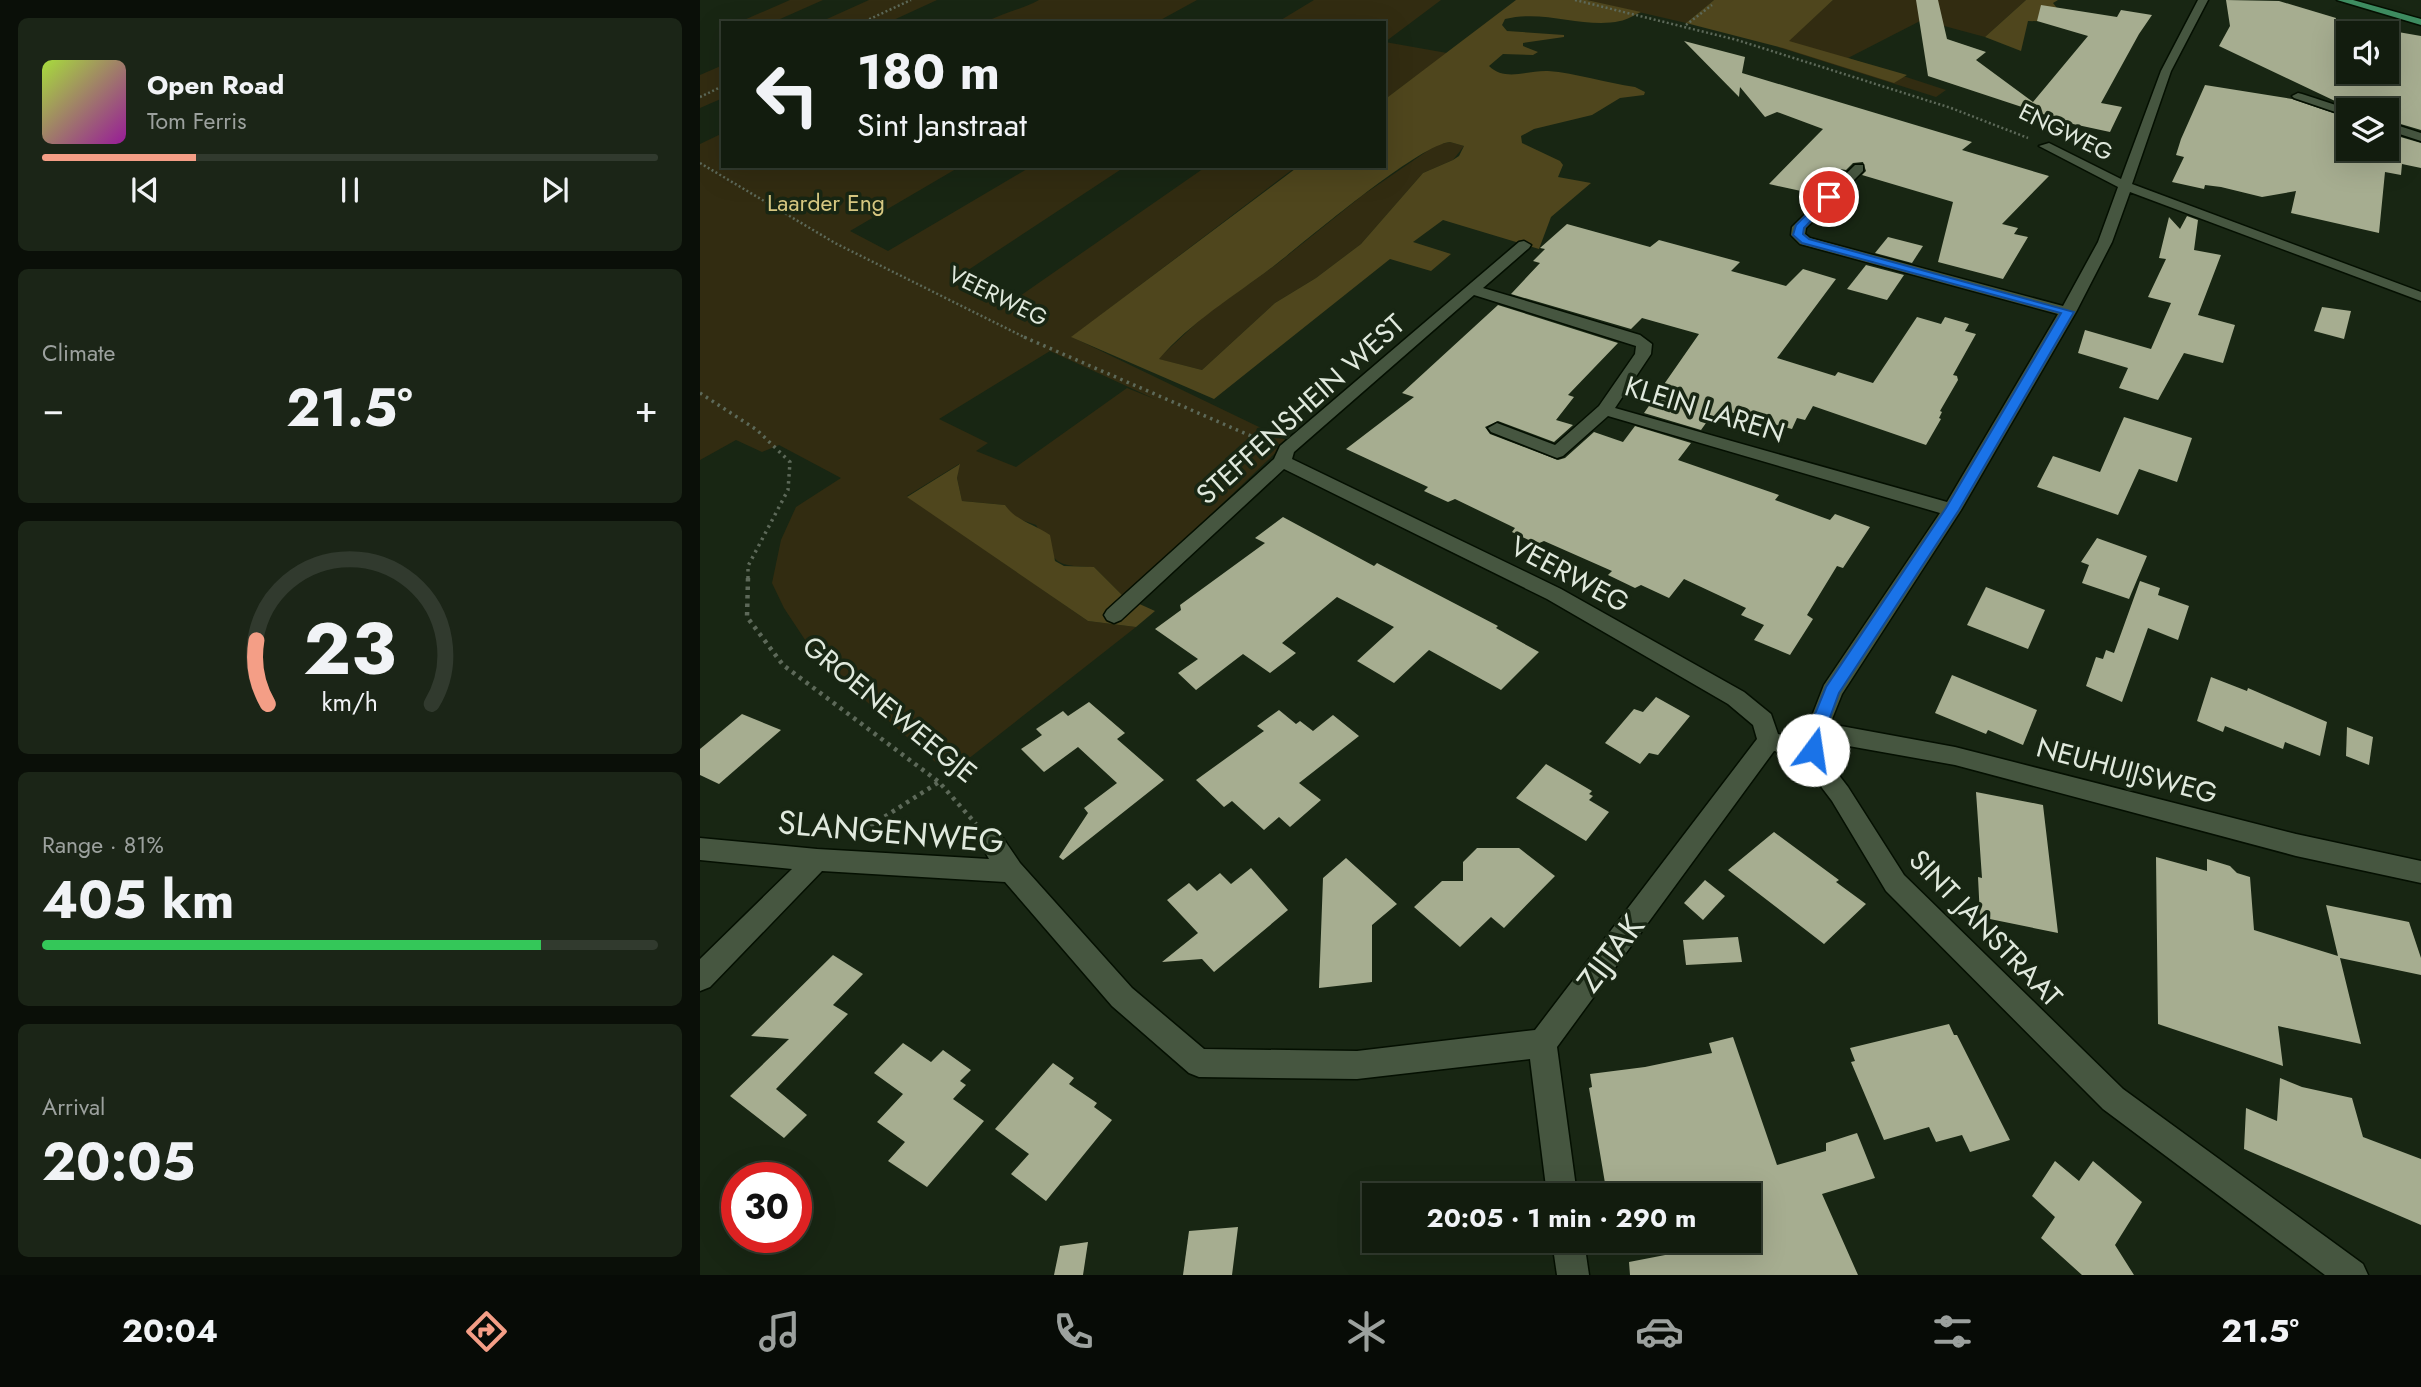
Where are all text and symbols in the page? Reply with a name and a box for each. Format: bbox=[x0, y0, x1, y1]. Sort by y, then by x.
map controls bbox=[2336, 21, 2399, 161]
button: sound bbox=[2336, 21, 2399, 84]
text: 180 m bbox=[857, 37, 1000, 107]
icon: left bbox=[742, 49, 833, 140]
text: Open Road bbox=[147, 66, 284, 104]
street label: ENGWEG bbox=[2013, 95, 2119, 169]
button: layers bbox=[2336, 98, 2399, 161]
text: Sint Janstraat bbox=[857, 102, 1027, 148]
text: Tom Ferris bbox=[147, 104, 246, 138]
pin bbox=[1799, 167, 1859, 227]
icon: previous bbox=[126, 171, 164, 209]
icon: pause bbox=[331, 171, 369, 209]
icon: next bbox=[536, 171, 574, 209]
icon: arrive bbox=[1810, 178, 1848, 216]
park label: Laarder Eng bbox=[767, 186, 885, 220]
street label: VEERWEG bbox=[943, 257, 1053, 335]
street label: STEFFENSHEIN WEST bbox=[1187, 304, 1414, 514]
text: Climate bbox=[42, 336, 115, 370]
street label: KLEIN LAREN bbox=[1620, 366, 1790, 453]
text: 21.5° bbox=[286, 370, 413, 446]
text: − bbox=[42, 381, 64, 436]
text: + bbox=[635, 381, 658, 436]
street label: VEERWEG bbox=[1503, 526, 1637, 623]
text: 23 bbox=[304, 596, 396, 701]
street label: GROENEWEEGJE bbox=[793, 626, 986, 793]
text: km/h bbox=[322, 683, 378, 719]
position arrow bbox=[1776, 713, 1850, 787]
street label: NEUHUIJSWEG bbox=[2032, 727, 2222, 814]
street label: SLANGENWEG bbox=[776, 798, 1006, 865]
text: Range · 81% bbox=[42, 828, 164, 862]
street label: SINT JANSTRAAT bbox=[1900, 840, 2072, 1016]
text: 405 km bbox=[42, 862, 235, 938]
street label: ZIJTAK bbox=[1566, 904, 1655, 1002]
text: Arrival bbox=[42, 1090, 105, 1124]
text: 20:05 bbox=[42, 1124, 195, 1200]
speed limit sign: 30 bbox=[721, 1162, 812, 1253]
text: 20:05 · 1 min · 290 m bbox=[1427, 1199, 1696, 1237]
icon: directions bbox=[462, 1307, 511, 1356]
icon: music bbox=[755, 1307, 804, 1356]
icon: phone bbox=[1049, 1307, 1098, 1356]
icon: climate bbox=[1342, 1307, 1391, 1356]
icon: car bbox=[1635, 1307, 1684, 1356]
icon: filters bbox=[1928, 1307, 1977, 1356]
text: 20:04 bbox=[122, 1308, 218, 1354]
text: 21.5° bbox=[2221, 1308, 2299, 1354]

